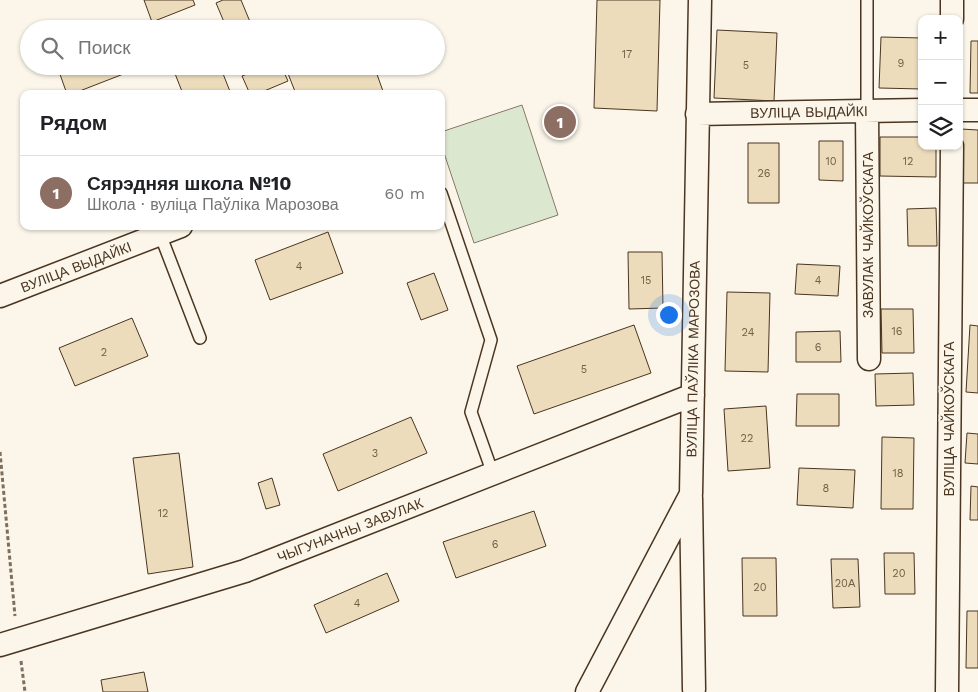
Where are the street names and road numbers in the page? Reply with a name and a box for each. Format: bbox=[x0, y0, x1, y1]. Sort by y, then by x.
street label: ВУЛІЦА ВЫДАЙКІ bbox=[750, 102, 868, 121]
street label: ЗАВУЛАК ЧАЙКОЎСКАГА bbox=[859, 151, 876, 318]
street label: ВУЛІЦА ВЫДАЙКІ bbox=[18, 238, 134, 296]
street label: ВУЛІЦА ПАЎЛІКА МАРОЗОВА bbox=[682, 260, 703, 458]
street label: ВУЛІЦА ЧАЙКОЎСКАГА bbox=[940, 341, 957, 496]
street label: ЧЫГУНАЧНЫ ЗАВУЛАК bbox=[275, 494, 426, 565]

